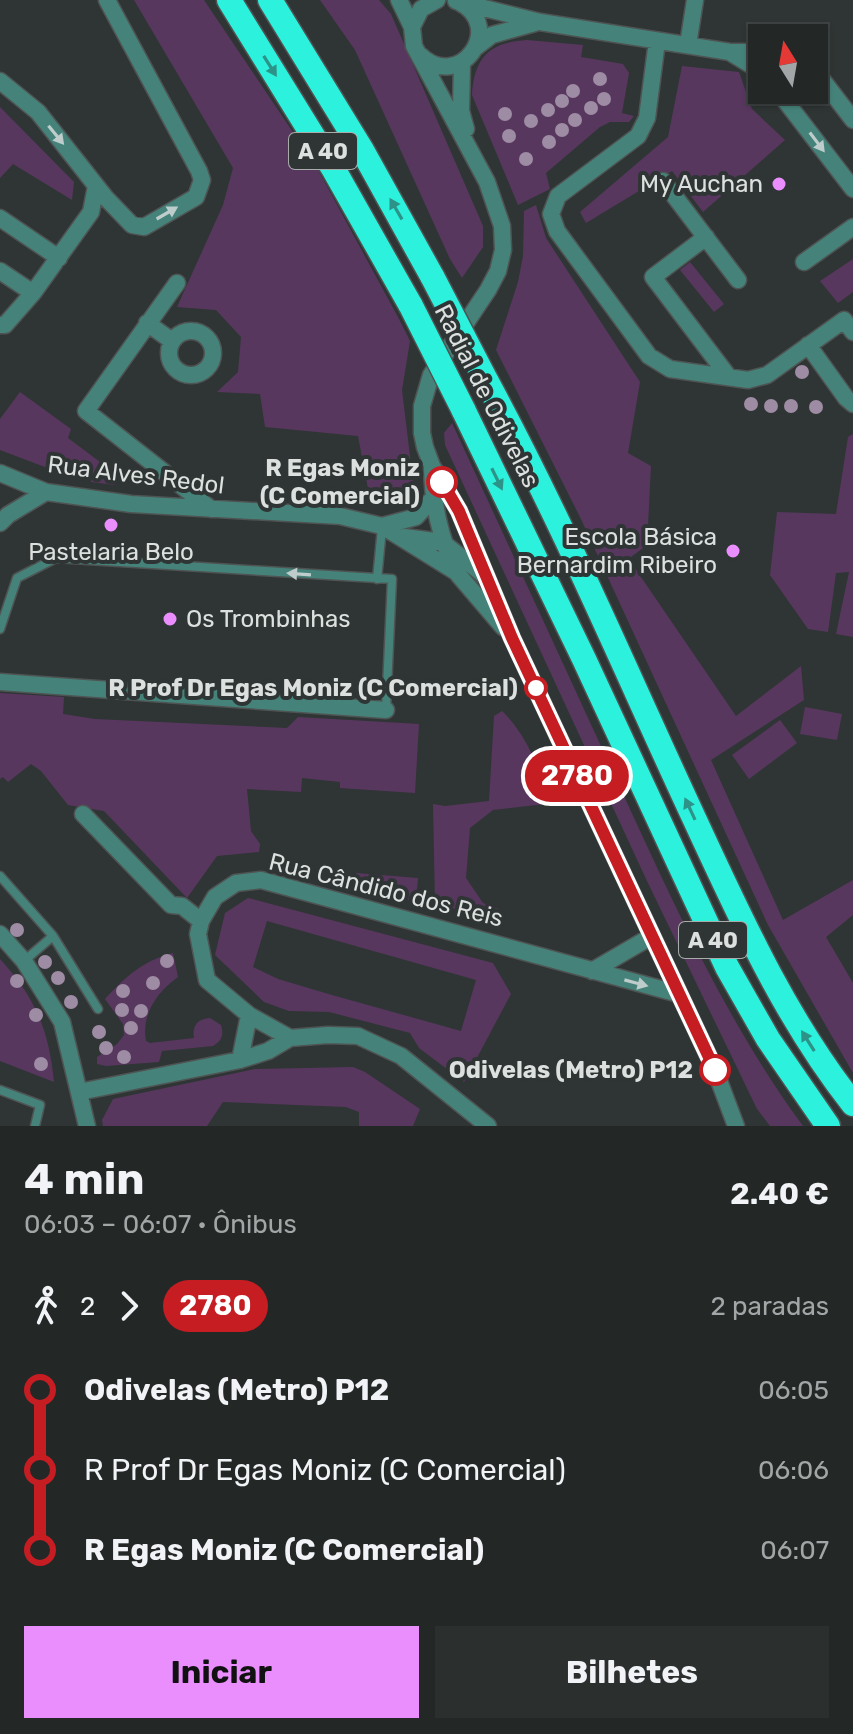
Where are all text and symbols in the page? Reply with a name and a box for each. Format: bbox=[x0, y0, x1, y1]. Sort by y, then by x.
north arrow bbox=[748, 24, 828, 104]
map controls bbox=[748, 24, 828, 104]
one-way arrow bbox=[263, 55, 277, 77]
one-way arrow bbox=[47, 125, 63, 145]
one-way arrow bbox=[808, 132, 824, 153]
road number: A 40 bbox=[289, 133, 357, 169]
place label: My Auchan bbox=[640, 170, 763, 198]
marker: My Auchan bbox=[770, 175, 788, 193]
one-way arrow bbox=[389, 198, 403, 221]
one-way arrow bbox=[156, 206, 179, 220]
street label: Radial de Odivelas bbox=[429, 300, 545, 492]
street label: Rua Alves Redol bbox=[46, 450, 226, 500]
place label: R Egas Moniz (C Comercial) bbox=[260, 454, 420, 510]
marker: R Egas Moniz (C Comercial) bbox=[427, 467, 457, 497]
one-way arrow bbox=[491, 467, 504, 490]
marker: Pastelaria Belo bbox=[102, 516, 120, 534]
place label: Escola Básica Bernardim Ribeiro bbox=[517, 523, 717, 579]
place label: Pastelaria Belo bbox=[28, 538, 194, 566]
marker: Escola Básica Bernardim Ribeiro bbox=[724, 542, 742, 560]
one-way arrow bbox=[286, 567, 311, 580]
place label: Os Trombinhas bbox=[186, 605, 350, 633]
marker: Os Trombinhas bbox=[161, 610, 179, 628]
place label: R Prof Dr Egas Moniz (C Comercial) bbox=[108, 674, 518, 702]
marker: R Prof Dr Egas Moniz (C Comercial) bbox=[525, 677, 547, 699]
line badge: 2780 bbox=[521, 750, 633, 802]
text: 2780 bbox=[541, 759, 613, 792]
one-way arrow bbox=[683, 797, 697, 821]
street label: Rua Cândido dos Reis bbox=[266, 847, 506, 933]
road number: A 40 bbox=[679, 922, 747, 958]
one-way arrow bbox=[623, 977, 648, 989]
one-way arrow bbox=[800, 1030, 815, 1051]
marker: Odivelas (Metro) P12 bbox=[700, 1055, 730, 1085]
place label: Odivelas (Metro) P12 bbox=[449, 1056, 693, 1084]
text: 4 min bbox=[24, 1153, 145, 1205]
text: 2.40 € bbox=[730, 1176, 829, 1212]
text: 06:03 – 06:07 · Ônibus bbox=[24, 1209, 297, 1240]
icon: walk bbox=[24, 1284, 68, 1328]
icon: forward bbox=[107, 1284, 151, 1328]
text: 2780 bbox=[179, 1289, 252, 1322]
text: 2 bbox=[80, 1291, 95, 1322]
text: 2 paradas bbox=[710, 1291, 829, 1322]
text: Odivelas (Metro) P12 bbox=[84, 1372, 389, 1408]
text: 06:05 bbox=[758, 1375, 829, 1406]
text: R Prof Dr Egas Moniz (C Comercial) bbox=[84, 1452, 566, 1488]
text: 06:06 bbox=[758, 1455, 829, 1486]
text: R Egas Moniz (C Comercial) bbox=[84, 1532, 484, 1568]
text: 06:07 bbox=[760, 1535, 829, 1566]
button: Iniciar bbox=[24, 1626, 419, 1718]
button: Bilhetes bbox=[435, 1626, 829, 1718]

